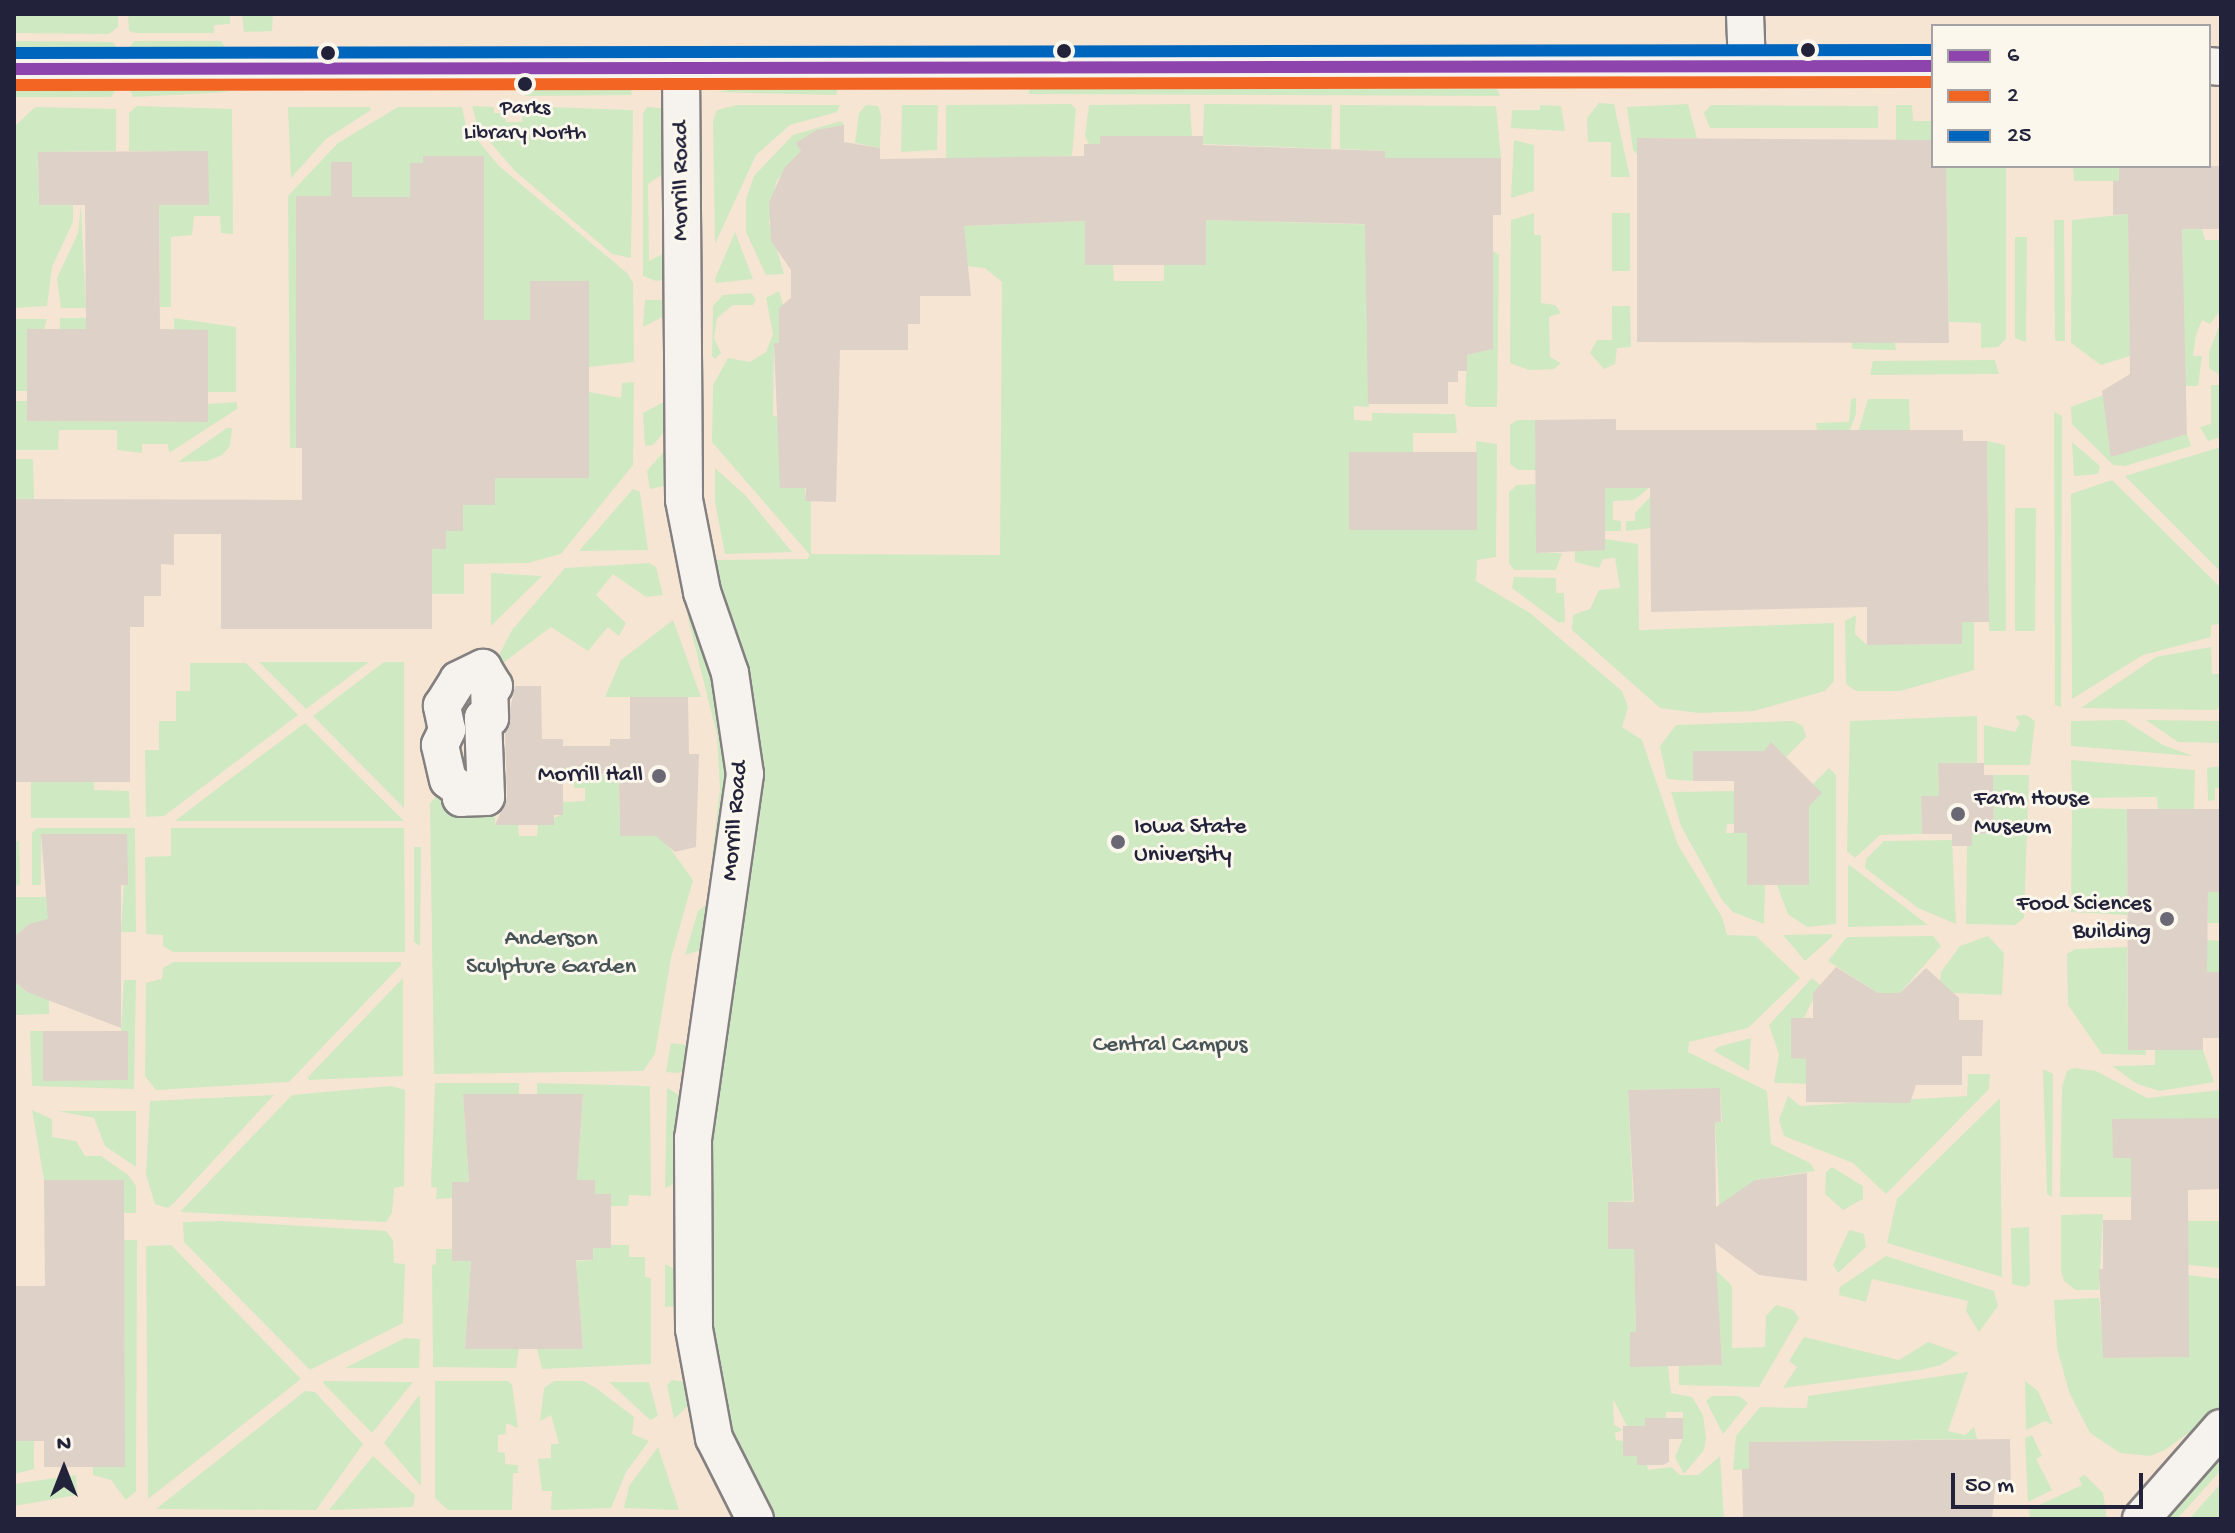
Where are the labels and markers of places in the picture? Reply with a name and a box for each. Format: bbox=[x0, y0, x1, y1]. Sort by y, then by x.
unlabelled marker bbox=[1800, 42, 1816, 58]
unlabelled marker bbox=[1056, 43, 1072, 59]
unlabelled marker bbox=[320, 45, 336, 61]
marker: Parks Library North bbox=[517, 76, 533, 92]
place label: Parks Library North bbox=[464, 96, 586, 148]
place label: Morrill Hall bbox=[538, 762, 643, 790]
marker: Morrill Hall bbox=[650, 767, 668, 785]
place label: Farm House Museum bbox=[1974, 786, 2089, 842]
marker: Farm House Museum bbox=[1949, 805, 1967, 823]
place label: Iowa State University bbox=[1134, 814, 1246, 870]
marker: Iowa State University bbox=[1109, 833, 1127, 851]
place label: Food Sciences Building bbox=[2016, 891, 2151, 947]
marker: Food Sciences Building bbox=[2158, 910, 2176, 928]

